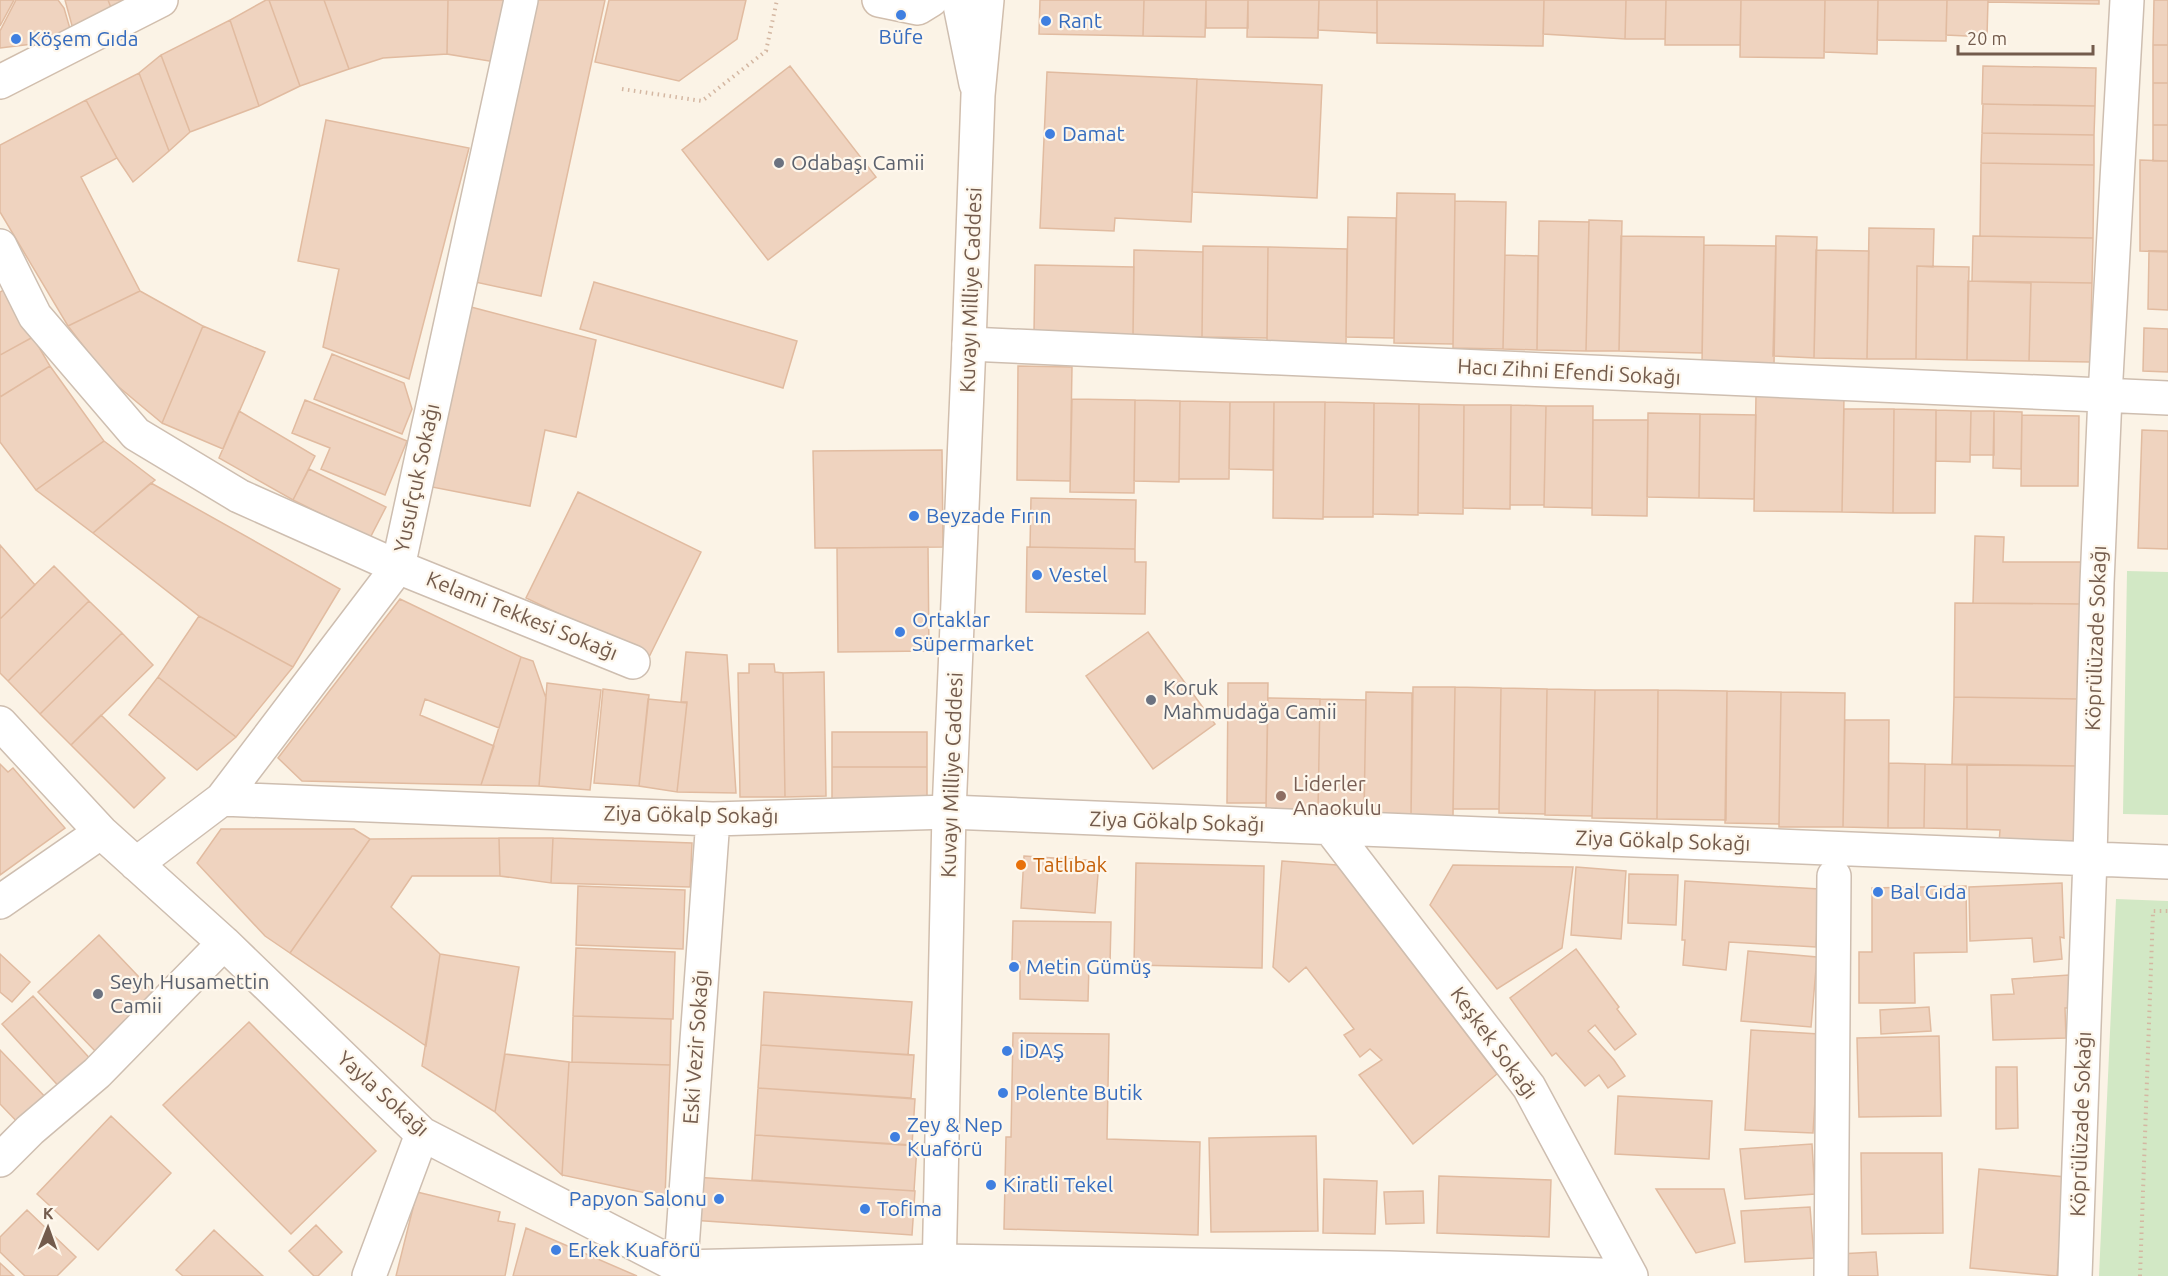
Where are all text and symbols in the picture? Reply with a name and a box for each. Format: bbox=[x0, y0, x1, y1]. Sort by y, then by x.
marker: Büfe bbox=[894, 8, 908, 22]
place label: Rant bbox=[1058, 8, 1102, 32]
marker: Rant bbox=[1039, 14, 1053, 28]
scale bar bbox=[1958, 18, 2093, 56]
place label: Büfe bbox=[879, 24, 923, 48]
place label: Köşem Gıda bbox=[28, 26, 139, 50]
text: 20 m bbox=[1967, 28, 2007, 48]
marker: Köşem Gıda bbox=[9, 32, 23, 46]
place label: Damat bbox=[1062, 121, 1125, 145]
marker: Damat bbox=[1043, 127, 1057, 141]
place label: Odabaşı Camii bbox=[791, 150, 925, 174]
marker: Odabaşı Camii bbox=[772, 156, 786, 170]
street label: Kuvayı Milliye Caddesi bbox=[954, 187, 986, 393]
street label: Hacı Zihni Efendi Sokağı bbox=[1457, 353, 1681, 389]
street label: Yusufçuk Sokağı bbox=[389, 401, 444, 555]
place label: Beyzade Fırın bbox=[926, 503, 1051, 527]
marker: Beyzade Fırın bbox=[907, 509, 921, 523]
street label: Köprülüzade Sokağı bbox=[2080, 545, 2110, 731]
place label: Vestel bbox=[1049, 562, 1108, 586]
street label: Kelami Tekkesi Sokağı bbox=[423, 566, 621, 664]
marker: Vestel bbox=[1030, 568, 1044, 582]
place label: Ortaklar Süpermarket bbox=[912, 607, 1034, 655]
marker: Ortaklar Süpermarket bbox=[893, 625, 907, 639]
street label: Kuvayı Milliye Caddesi bbox=[935, 672, 967, 878]
place label: Koruk Mahmudağa Camii bbox=[1163, 675, 1337, 723]
marker: Koruk Mahmudağa Camii bbox=[1144, 693, 1158, 707]
place label: Liderler Anaokulu bbox=[1293, 771, 1382, 819]
marker: Liderler Anaokulu bbox=[1274, 789, 1288, 803]
street label: Ziya Gökalp Sokağı bbox=[603, 800, 779, 828]
street label: Ziya Gökalp Sokağı bbox=[1089, 806, 1265, 836]
street label: Ziya Gökalp Sokağı bbox=[1575, 825, 1751, 855]
place label: Tatlıbak bbox=[1033, 852, 1108, 876]
marker: Tatlıbak bbox=[1014, 858, 1028, 872]
place label: Bal Gıda bbox=[1890, 879, 1967, 903]
marker: Bal Gıda bbox=[1871, 885, 1885, 899]
place label: Metin Gümüş bbox=[1026, 954, 1151, 978]
marker: Metin Gümüş bbox=[1007, 960, 1021, 974]
place label: Seyh Husamettin Camii bbox=[110, 969, 269, 1017]
street label: Eski Vezir Sokağı bbox=[678, 969, 712, 1125]
street label: Keşkek Sokağı bbox=[1446, 982, 1543, 1103]
marker: Seyh Husamettin Camii bbox=[91, 987, 105, 1001]
street label: Köprülüzade Sokağı bbox=[2065, 1031, 2095, 1217]
place label: İDAŞ bbox=[1019, 1038, 1064, 1062]
marker: İDAŞ bbox=[1000, 1044, 1014, 1058]
street label: Yayla Sokağı bbox=[333, 1046, 435, 1141]
place label: Polente Butik bbox=[1015, 1080, 1143, 1104]
marker: Polente Butik bbox=[996, 1086, 1010, 1100]
place label: Zey & Nep Kuaförü bbox=[907, 1112, 1003, 1160]
marker: Zey & Nep Kuaförü bbox=[888, 1130, 902, 1144]
place label: Kiratli Tekel bbox=[1003, 1172, 1113, 1196]
marker: Kiratli Tekel bbox=[984, 1178, 998, 1192]
place label: Papyon Salonu bbox=[569, 1186, 707, 1210]
marker: Papyon Salonu bbox=[712, 1192, 726, 1206]
place label: Tofima bbox=[877, 1196, 942, 1220]
north arrow bbox=[18, 1198, 78, 1258]
marker: Tofima bbox=[858, 1202, 872, 1216]
text: K bbox=[43, 1204, 54, 1222]
place label: Erkek Kuaförü bbox=[568, 1237, 701, 1261]
marker: Erkek Kuaförü bbox=[549, 1243, 563, 1257]

